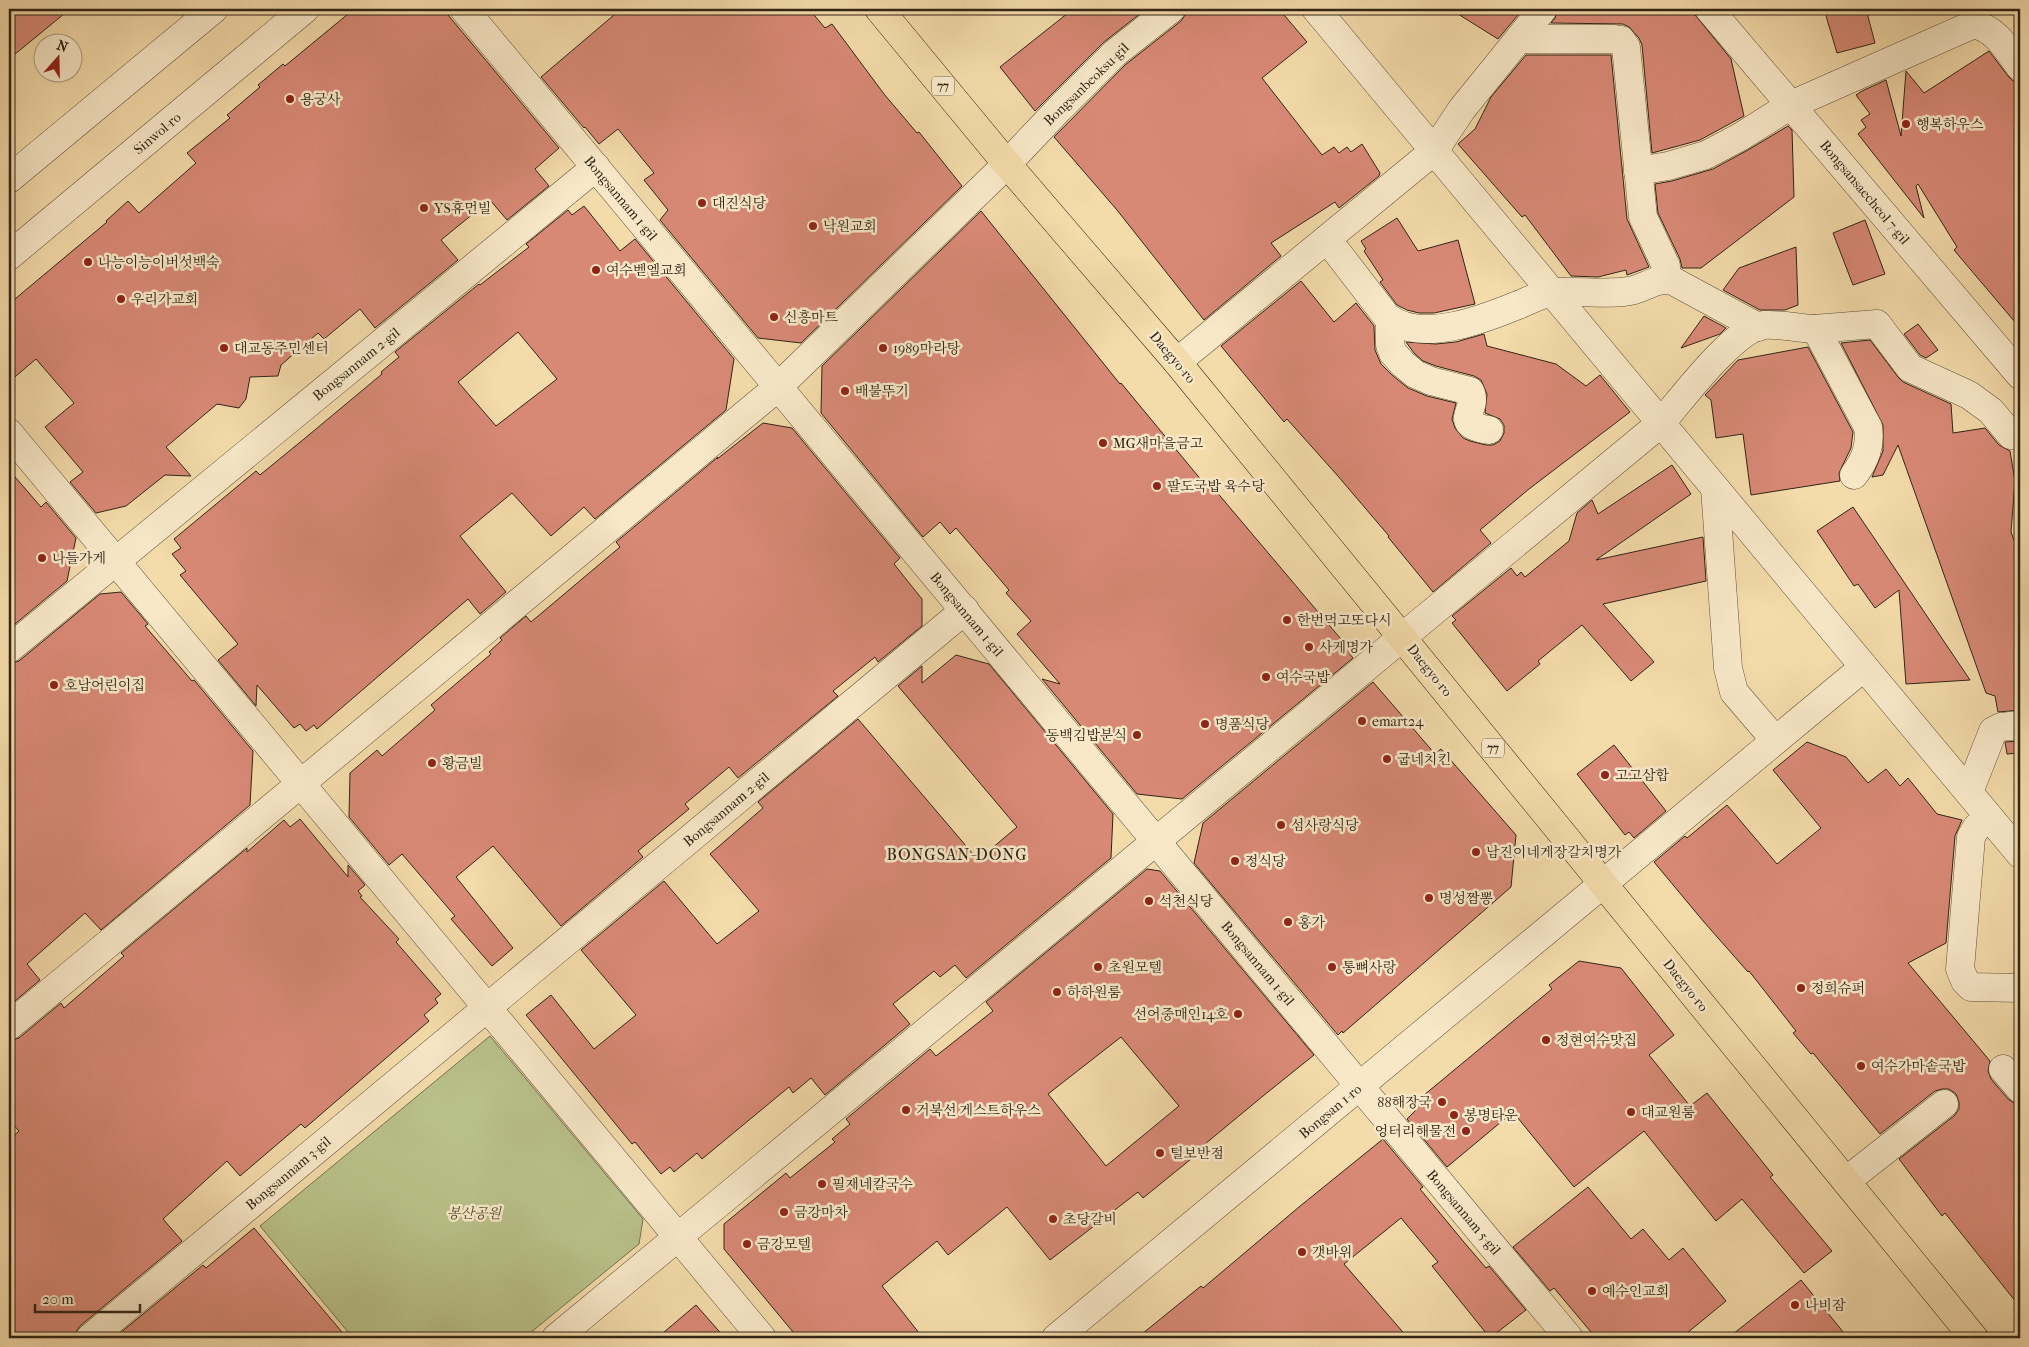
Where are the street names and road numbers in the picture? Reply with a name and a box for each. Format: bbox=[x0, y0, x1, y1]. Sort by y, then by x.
street label: Bongsanbeoksu-gil bbox=[1040, 39, 1133, 129]
road number: 77 bbox=[932, 76, 954, 95]
street label: Sinwol-ro bbox=[130, 109, 185, 158]
street label: Bongsansaecheol 7-gil bbox=[1816, 137, 1913, 248]
street label: Bongsannam 1-gil bbox=[580, 153, 661, 244]
street label: Bongsannam 2-gil bbox=[309, 324, 403, 405]
street label: Daegyo-ro bbox=[1146, 328, 1199, 387]
street label: Bongsannam 1-gil bbox=[926, 569, 1007, 660]
street label: Daegyo-ro bbox=[1403, 641, 1456, 700]
road number: 77 bbox=[1482, 738, 1504, 758]
street label: Bongsannam 2-gil bbox=[680, 768, 773, 850]
street label: Bongsannam 1-gil bbox=[1217, 918, 1298, 1009]
street label: Daegyo-ro bbox=[1659, 956, 1712, 1015]
street label: Bongsan 1-ro bbox=[1296, 1080, 1365, 1142]
street label: Bongsannam 3-gil bbox=[242, 1133, 334, 1214]
street label: Bongsannam 5-gil bbox=[1423, 1166, 1504, 1258]

